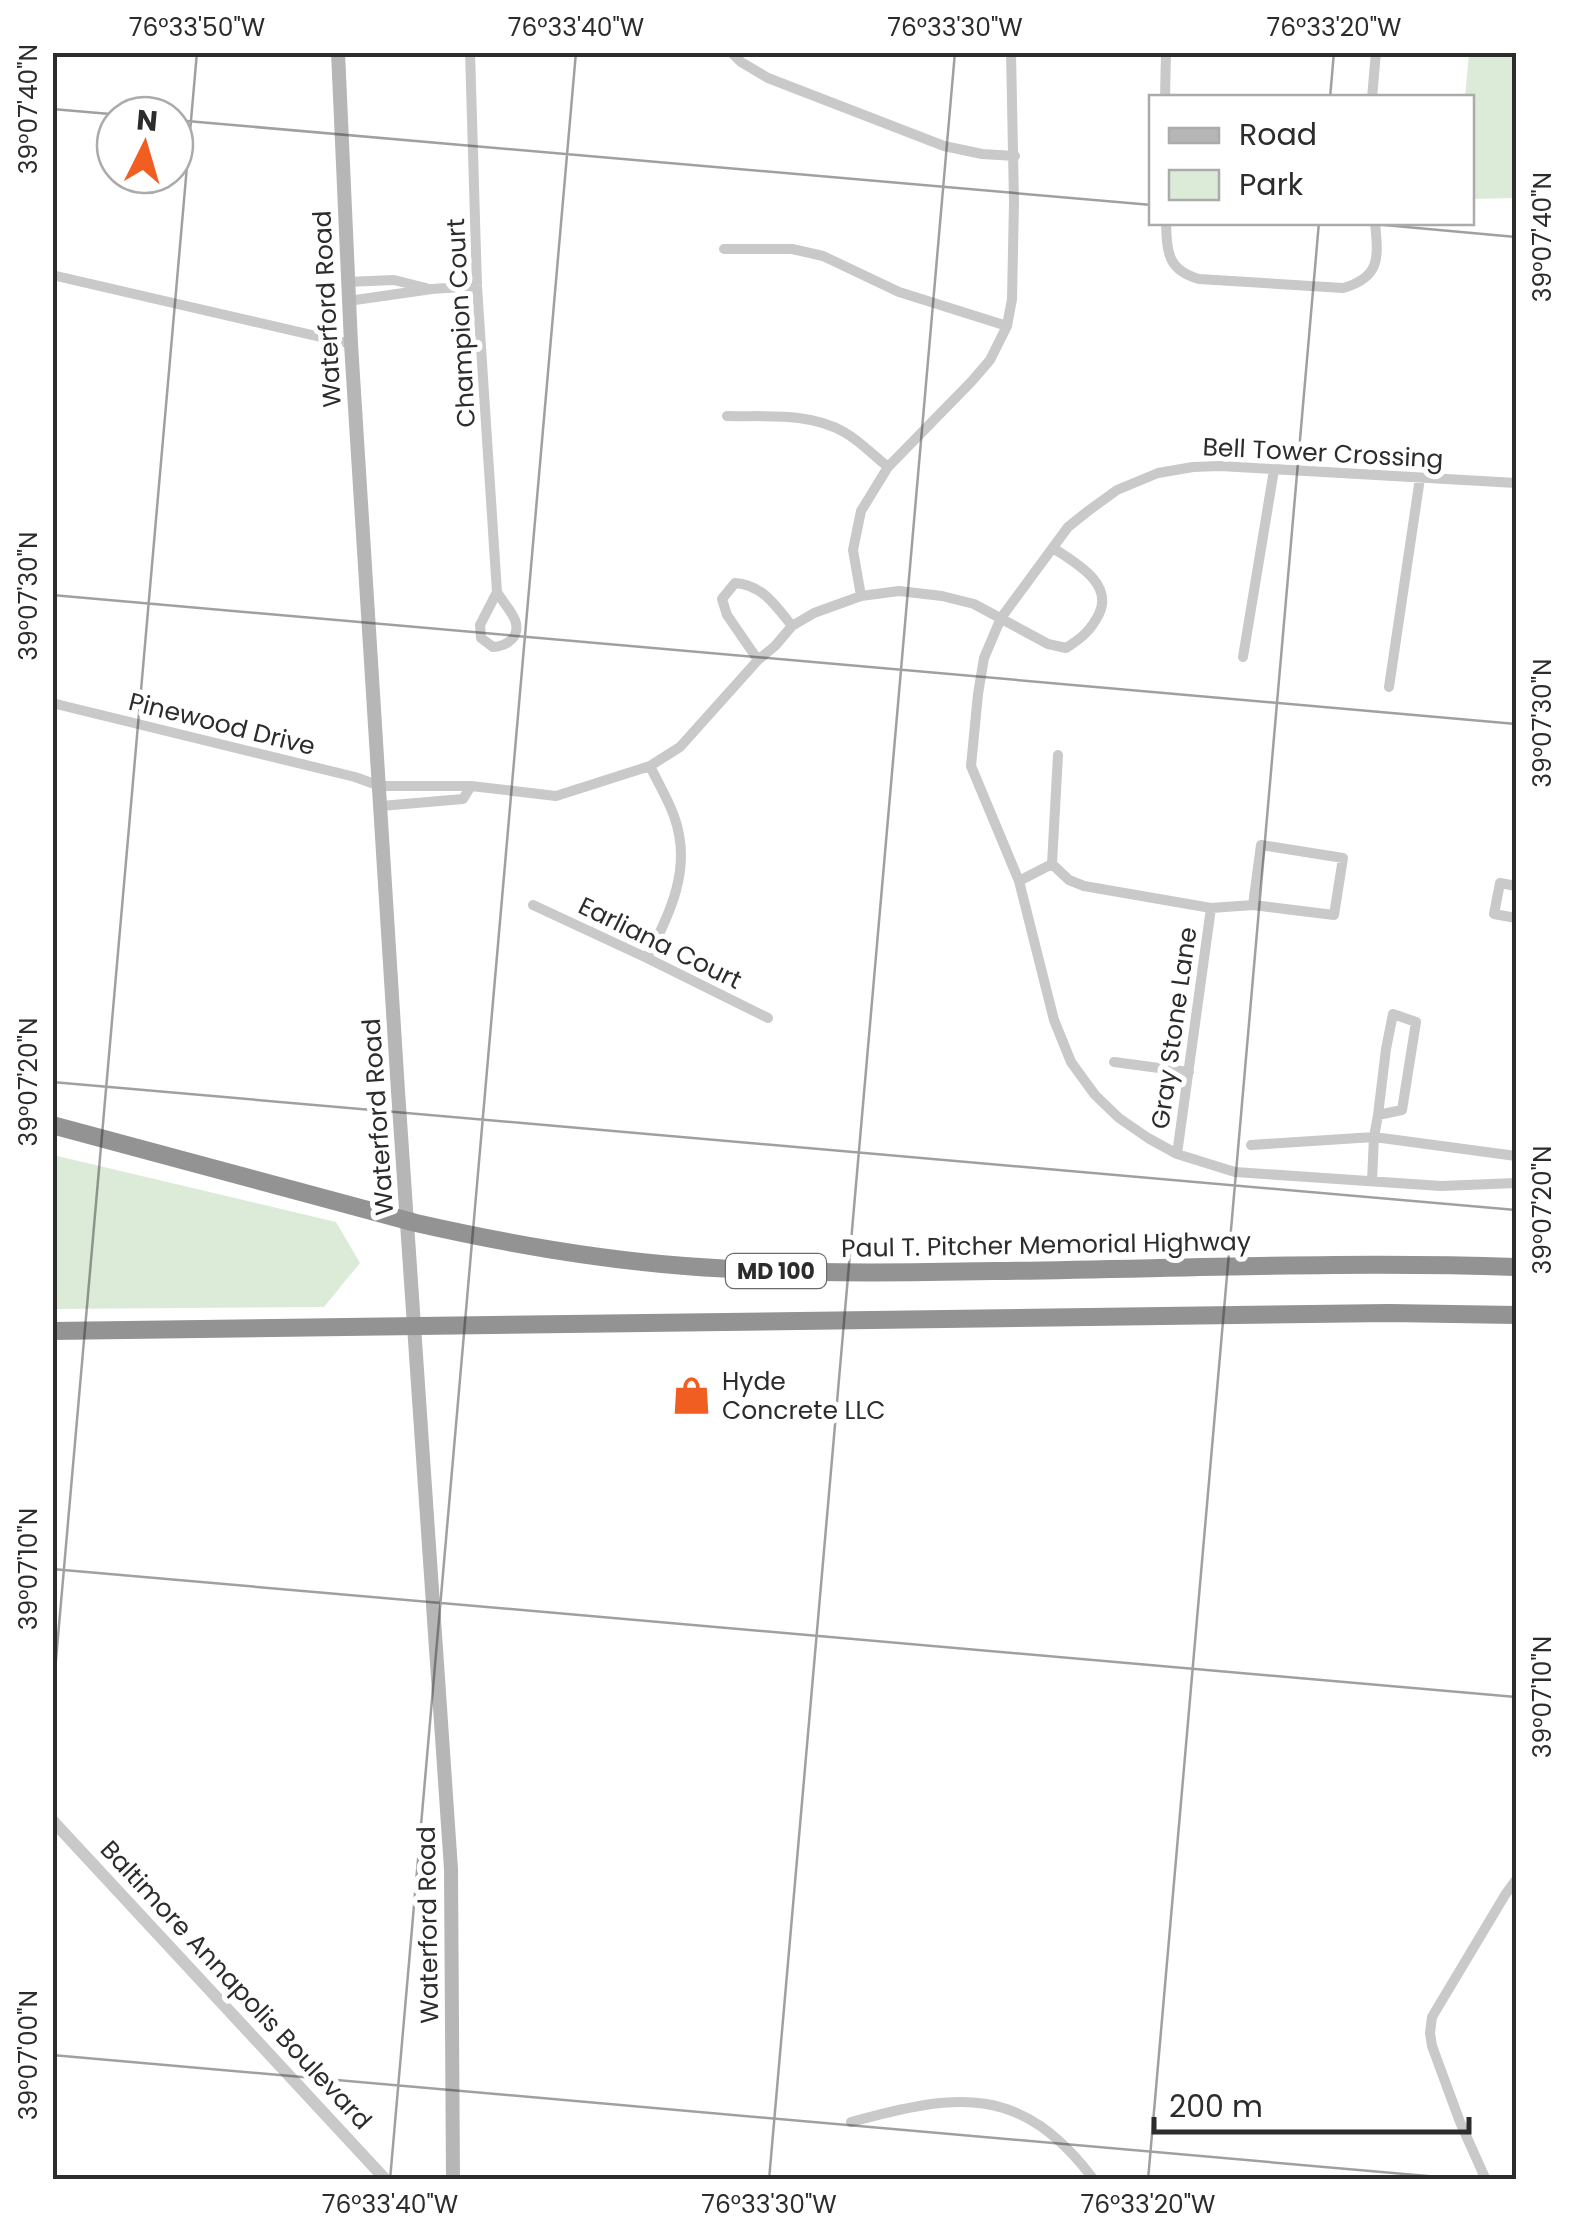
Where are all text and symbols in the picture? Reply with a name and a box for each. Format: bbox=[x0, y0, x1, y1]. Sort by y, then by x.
text: 76°33'50"W bbox=[129, 10, 265, 45]
text: 76°33'40"W bbox=[508, 10, 644, 45]
text: 76°33'30"W bbox=[887, 10, 1023, 45]
text: 76°33'20"W bbox=[1267, 10, 1401, 45]
text: 39°07'40"N bbox=[11, 44, 46, 174]
north arrow bbox=[95, 95, 195, 195]
legend bbox=[1149, 95, 1474, 225]
text: N bbox=[135, 100, 159, 141]
text: Road bbox=[1239, 113, 1317, 156]
text: Park bbox=[1239, 163, 1304, 206]
text: 39°07'40"N bbox=[1525, 172, 1560, 302]
street label: Waterford Road bbox=[304, 210, 350, 408]
street label: Champion Court bbox=[438, 218, 484, 428]
street label: Bell Tower Crossing bbox=[1202, 429, 1444, 477]
text: 39°07'30"N bbox=[11, 531, 46, 661]
text: 39°07'30"N bbox=[1525, 658, 1560, 788]
street label: Pinewood Drive bbox=[125, 684, 319, 764]
street label: Earliana Court bbox=[573, 888, 747, 998]
street label: Gray Stone Lane bbox=[1143, 925, 1205, 1131]
text: 39°07'20"N bbox=[11, 1017, 46, 1147]
street label: Waterford Road bbox=[354, 1017, 402, 1217]
text: 39°07'20"N bbox=[1525, 1145, 1560, 1275]
street label: Paul T. Pitcher Memorial Highway bbox=[841, 1224, 1251, 1266]
road number: MD 100 bbox=[726, 1254, 826, 1288]
place label: Hyde Concrete LLC bbox=[722, 1364, 885, 1428]
shop icon: Hyde Concrete LLC bbox=[671, 1374, 713, 1416]
text: 39°07'10"N bbox=[11, 1508, 46, 1630]
text: 39°07'10"N bbox=[1525, 1636, 1560, 1758]
street label: Waterford Road bbox=[409, 1826, 447, 2024]
street label: Baltimore Annapolis Boulevard bbox=[92, 1833, 380, 2137]
text: 39°07'00"N bbox=[11, 1990, 46, 2120]
scale bar bbox=[1154, 2072, 1469, 2134]
text: 200 m bbox=[1169, 2085, 1263, 2128]
text: 76°33'40"W bbox=[322, 2187, 458, 2222]
text: 76°33'30"W bbox=[701, 2187, 837, 2222]
text: 76°33'20"W bbox=[1081, 2187, 1215, 2222]

